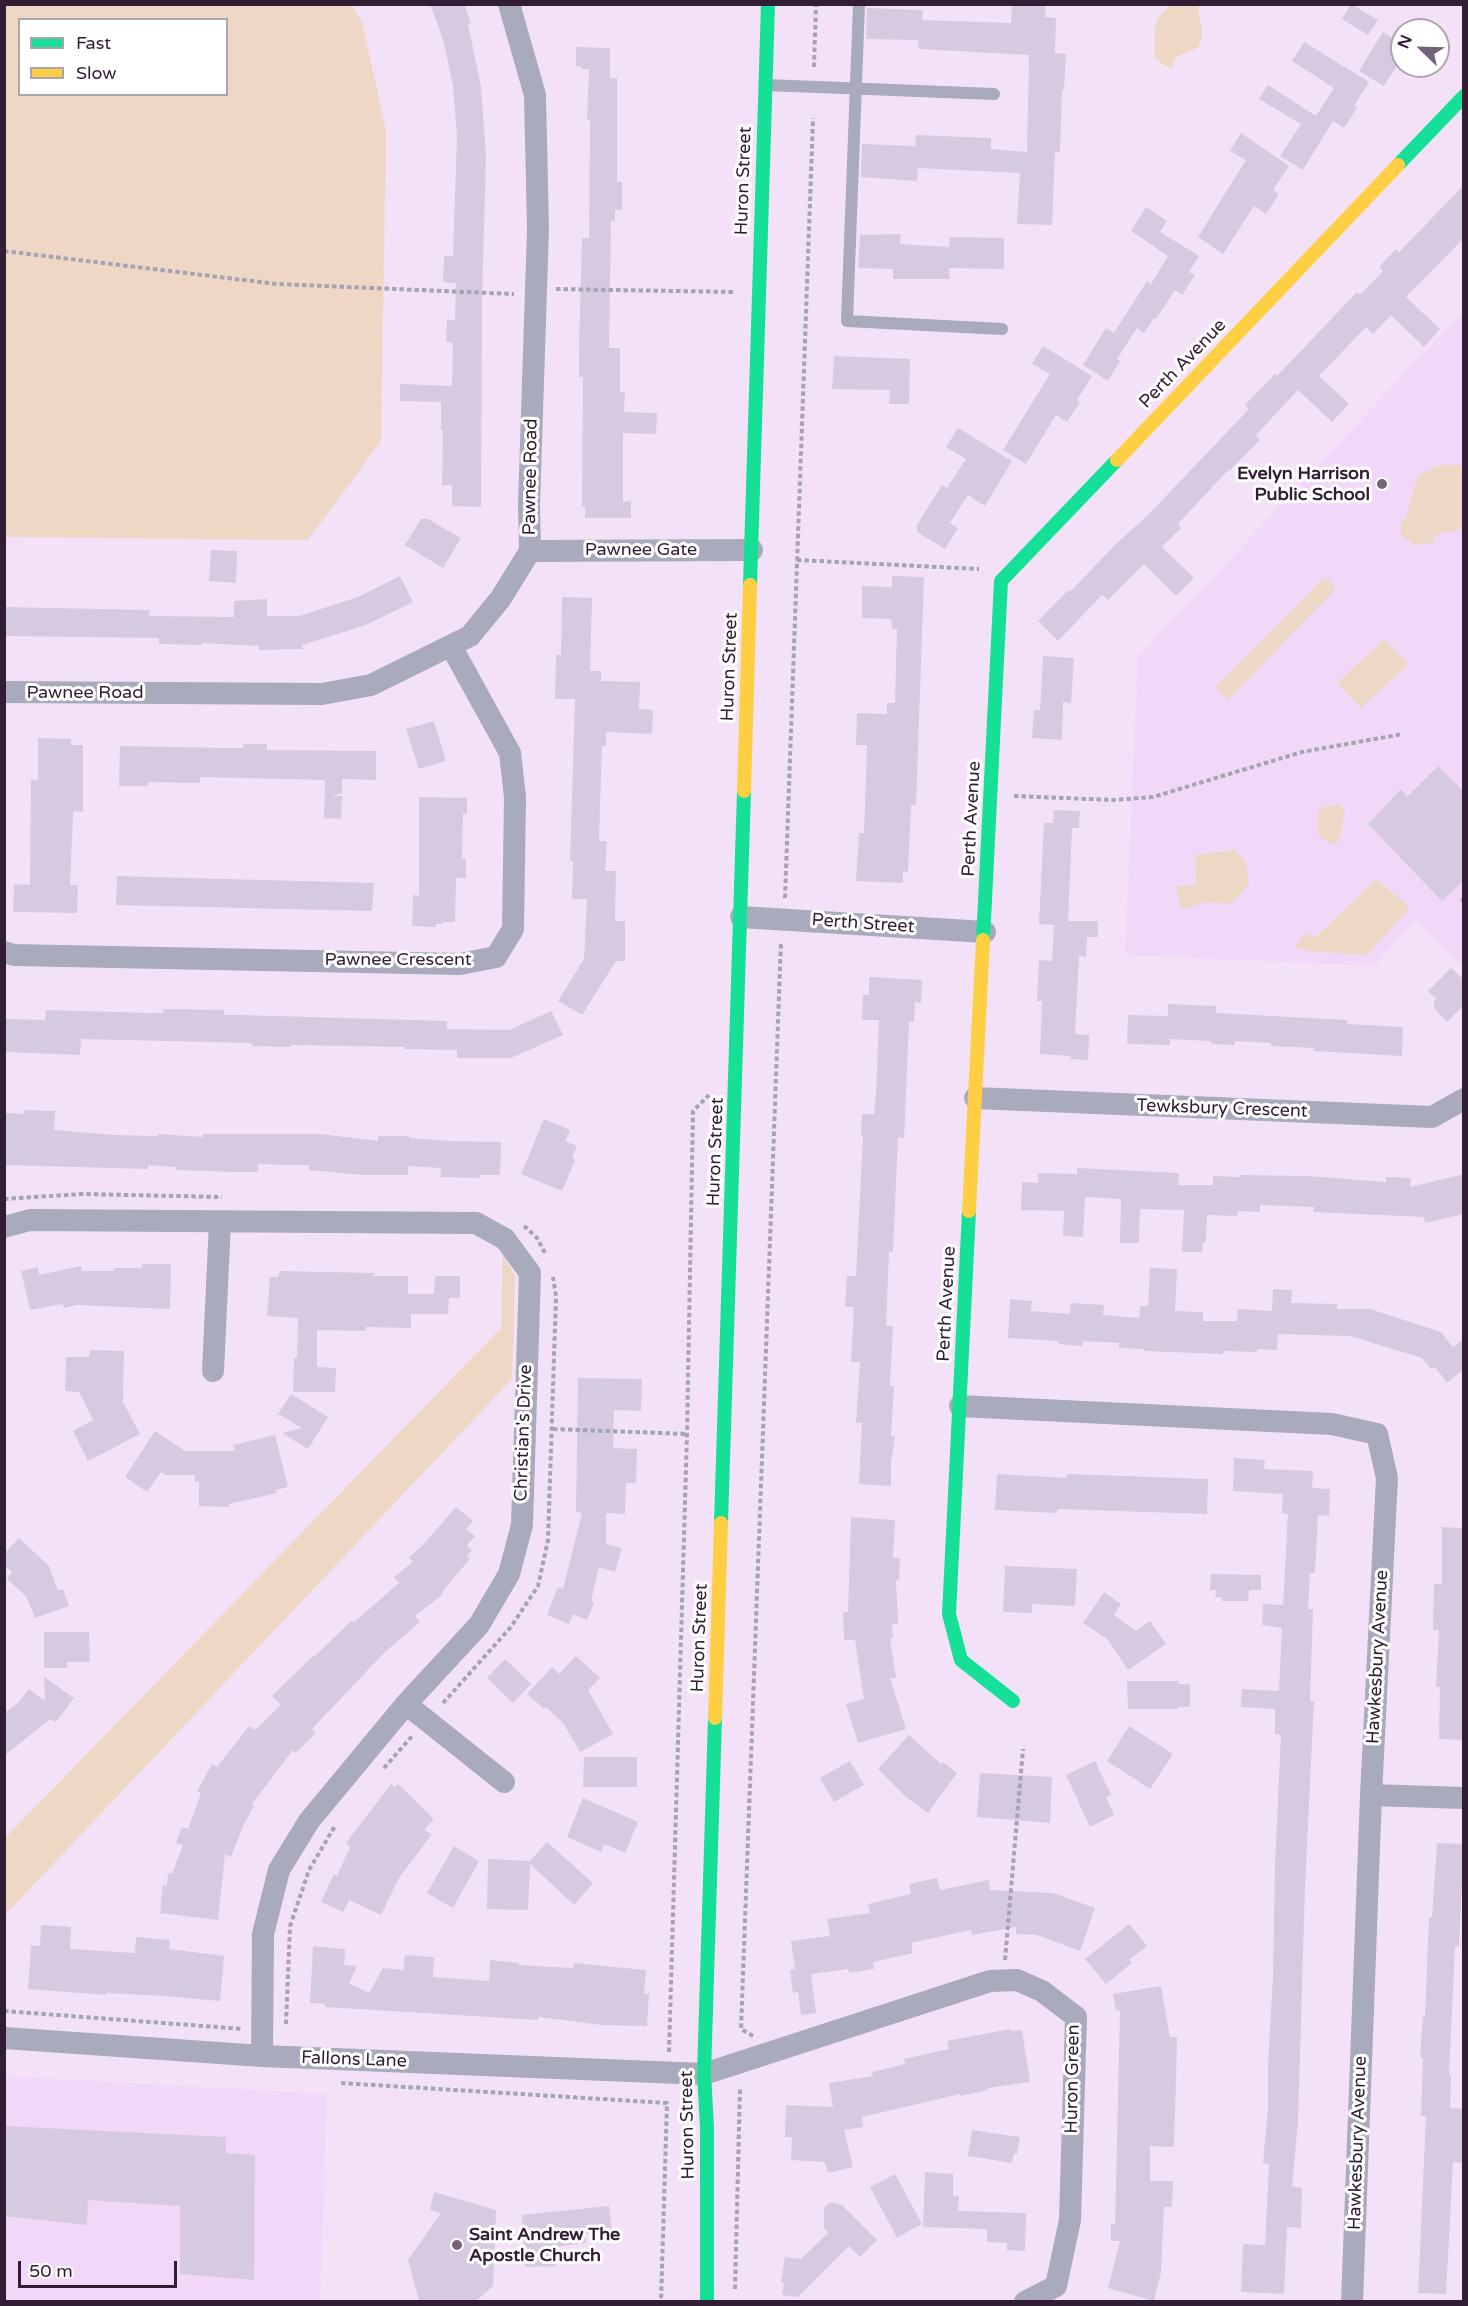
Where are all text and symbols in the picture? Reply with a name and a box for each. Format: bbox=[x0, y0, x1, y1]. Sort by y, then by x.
legend bbox=[18, 18, 228, 96]
north arrow bbox=[1390, 18, 1450, 78]
text: Fast bbox=[76, 32, 111, 54]
text: N bbox=[1394, 32, 1417, 52]
text: Slow bbox=[76, 62, 117, 84]
street label: Huron Street bbox=[731, 126, 757, 236]
street label: Perth Avenue bbox=[1135, 315, 1231, 413]
street label: Pawnee Road bbox=[519, 418, 543, 536]
place label: Evelyn Harrison Public School bbox=[1237, 463, 1370, 506]
marker: Evelyn Harrison Public School bbox=[1375, 477, 1389, 491]
street label: Pawnee Gate bbox=[585, 539, 697, 561]
street label: Huron Street bbox=[717, 612, 743, 722]
street label: Pawnee Road bbox=[26, 682, 144, 704]
street label: Perth Avenue bbox=[958, 761, 986, 877]
street label: Perth Street bbox=[811, 910, 915, 938]
street label: Pawnee Crescent bbox=[324, 949, 472, 971]
street label: Tewksbury Crescent bbox=[1136, 1095, 1308, 1123]
street label: Huron Street bbox=[703, 1097, 729, 1207]
street label: Perth Avenue bbox=[933, 1246, 961, 1362]
street label: Christian's Drive bbox=[511, 1364, 537, 1502]
street label: Hawkesbury Avenue bbox=[1363, 1569, 1393, 1745]
street label: Huron Street bbox=[687, 1583, 713, 1693]
street label: Huron Green bbox=[1061, 2024, 1085, 2134]
street label: Fallons Lane bbox=[301, 2047, 407, 2073]
street label: Hawkesbury Avenue bbox=[1344, 2056, 1372, 2230]
street label: Huron Street bbox=[676, 2070, 700, 2180]
place label: Saint Andrew The Apostle Church bbox=[469, 2224, 620, 2266]
marker: Saint Andrew The Apostle Church bbox=[450, 2238, 464, 2252]
scale bar bbox=[21, 2249, 180, 2287]
text: 50 m bbox=[29, 2260, 73, 2282]

